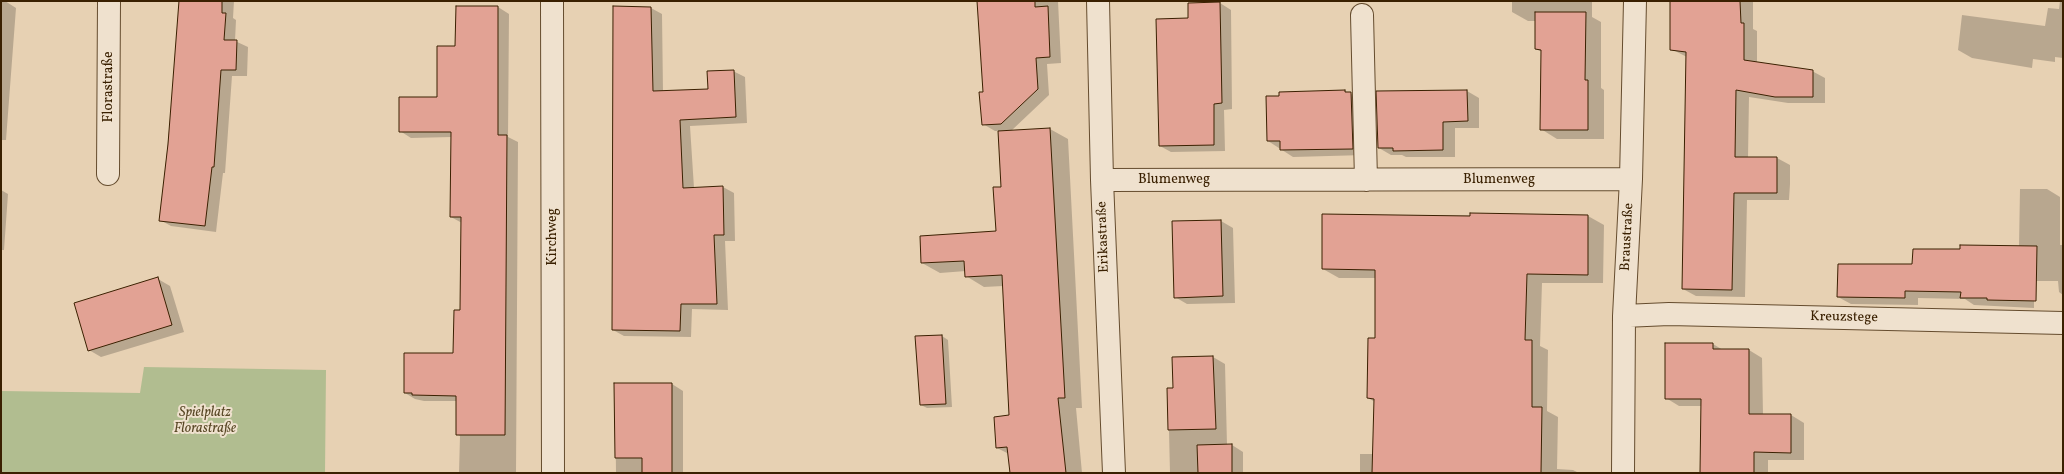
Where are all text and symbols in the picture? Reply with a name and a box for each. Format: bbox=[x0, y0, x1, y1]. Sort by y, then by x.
street label: Florastraße bbox=[101, 51, 117, 123]
street label: Blumenweg bbox=[1138, 172, 1210, 188]
street label: Blumenweg bbox=[1463, 172, 1535, 188]
street label: Erikastraße bbox=[1094, 201, 1114, 273]
street label: Braustraße bbox=[1618, 203, 1638, 271]
street label: Kirchweg bbox=[545, 208, 561, 266]
street label: Kreuzstege bbox=[1810, 309, 1878, 327]
park label: Spielplatz Florastraße bbox=[174, 405, 236, 438]

